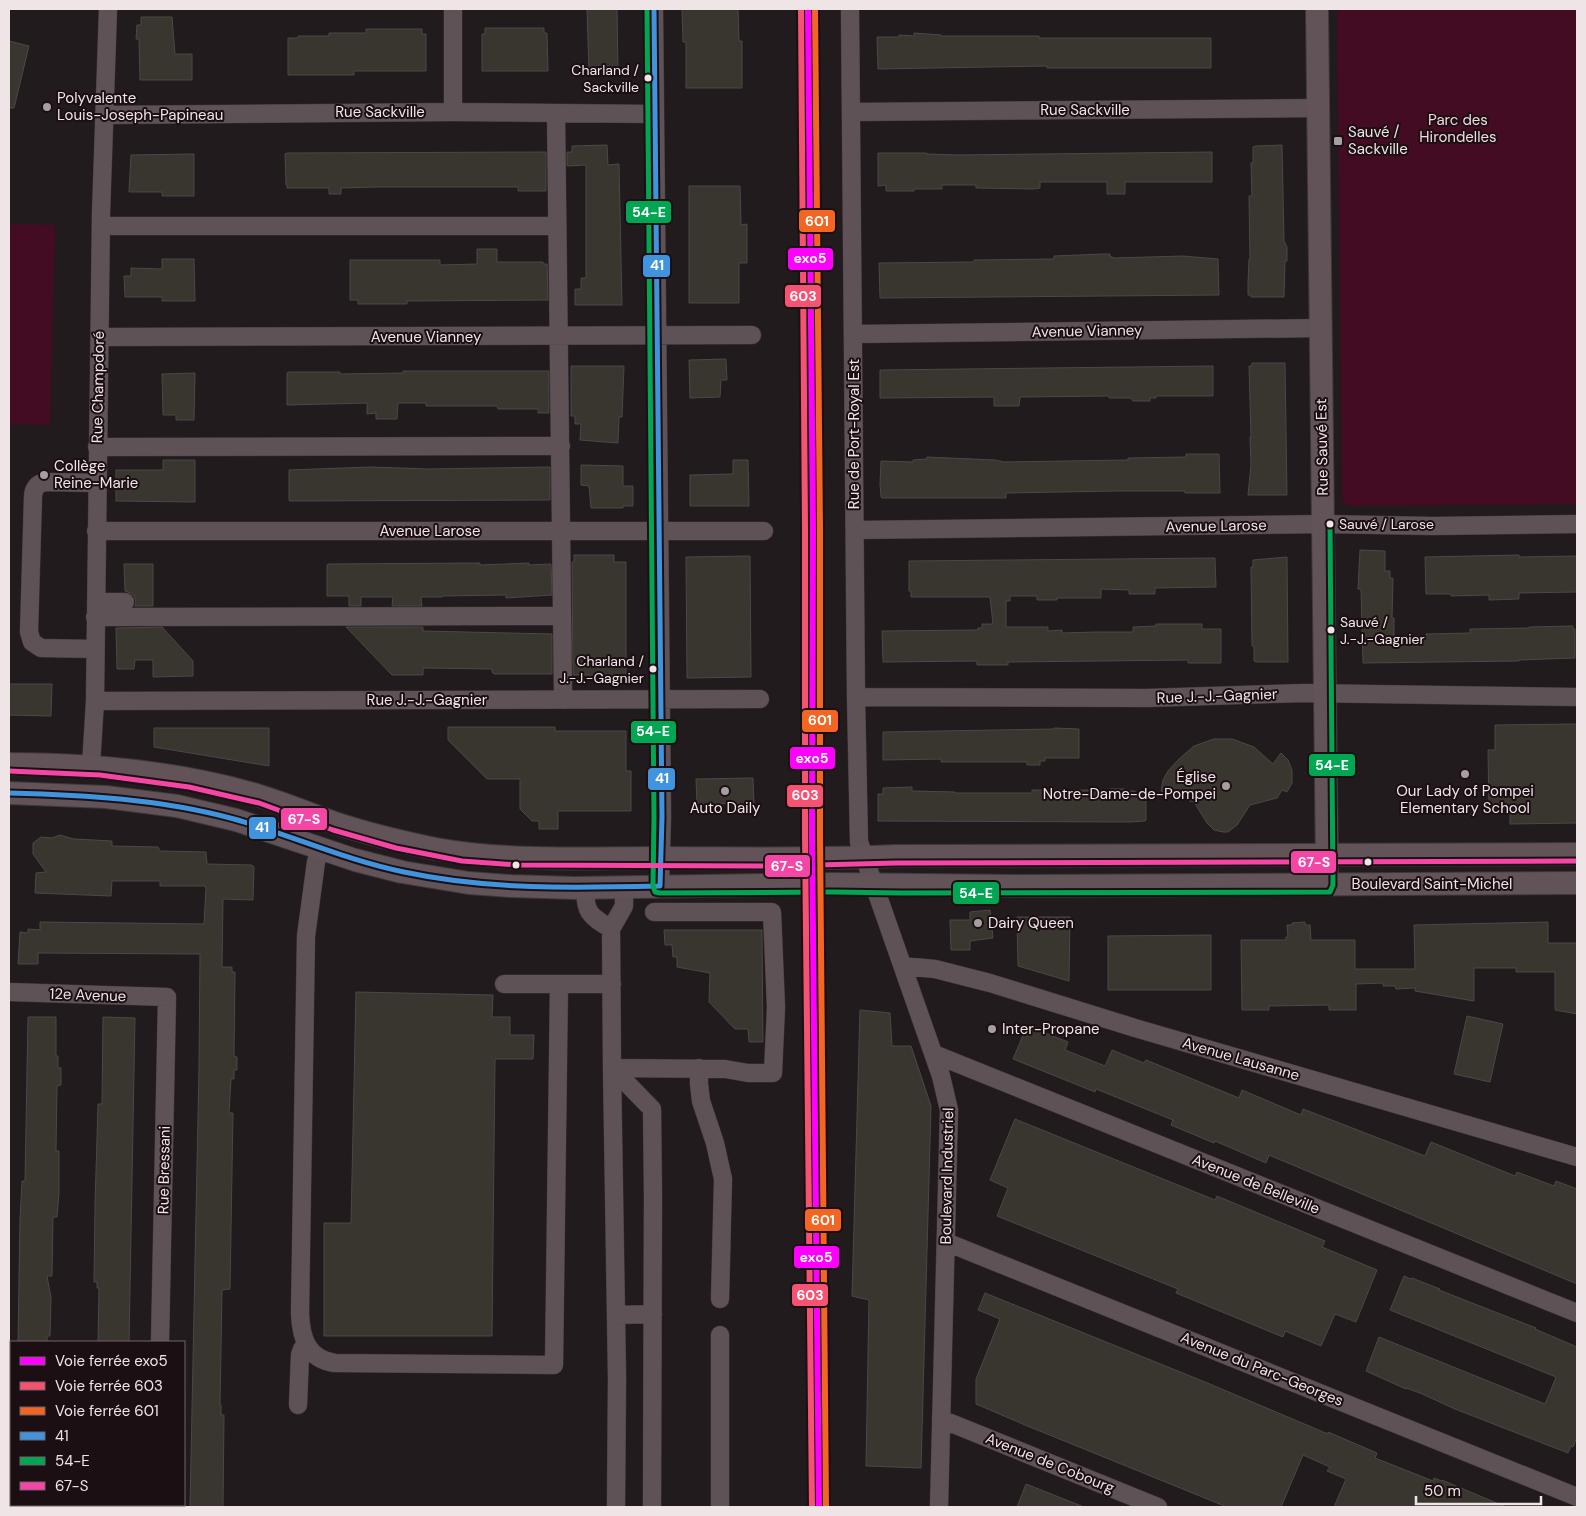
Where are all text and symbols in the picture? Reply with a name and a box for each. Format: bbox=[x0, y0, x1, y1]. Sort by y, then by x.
place label: Charland / Sackville bbox=[571, 61, 640, 96]
marker: Charland / Sackville bbox=[643, 73, 653, 83]
place label: Polyvalente Louis-Joseph-Papineau bbox=[57, 88, 223, 125]
street label: Rue Sackville bbox=[1040, 100, 1130, 120]
marker: Polyvalente Louis-Joseph-Papineau bbox=[41, 101, 53, 113]
street label: Rue Sackville bbox=[335, 102, 425, 122]
park label: Parc des Hirondelles bbox=[1419, 110, 1497, 147]
place label: Sauvé / Sackville bbox=[1348, 122, 1408, 159]
marker: Sauvé / Sackville bbox=[1332, 135, 1344, 147]
line badge: 54-E bbox=[625, 200, 672, 224]
text: 54-E bbox=[632, 203, 666, 221]
line badge: 601 bbox=[798, 209, 836, 233]
text: 601 bbox=[805, 212, 829, 230]
line badge: exo5 bbox=[787, 247, 834, 271]
text: exo5 bbox=[794, 249, 826, 267]
line badge: 41 bbox=[642, 254, 671, 278]
text: 41 bbox=[650, 256, 664, 274]
line badge: 603 bbox=[784, 284, 822, 308]
text: 603 bbox=[789, 287, 817, 305]
street label: Avenue Vianney bbox=[1032, 320, 1143, 342]
street label: Avenue Vianney bbox=[371, 327, 482, 347]
street label: Rue Champdoré bbox=[87, 331, 109, 443]
street label: Rue de Port-Royal Est bbox=[844, 359, 864, 509]
street label: Rue Sauvé Est bbox=[1311, 398, 1333, 496]
place label: Collège Reine-Marie bbox=[54, 456, 138, 493]
marker: Collège Reine-Marie bbox=[38, 469, 50, 481]
street label: Avenue Larose bbox=[1165, 515, 1267, 537]
place label: Sauvé / Larose bbox=[1339, 515, 1434, 533]
marker: Sauvé / Larose bbox=[1325, 519, 1335, 529]
street label: Avenue Larose bbox=[379, 521, 481, 541]
place label: Sauvé / J.-J.-Gagnier bbox=[1340, 613, 1425, 648]
marker: Sauvé / J.-J.-Gagnier bbox=[1326, 625, 1336, 635]
place label: Charland / J.-J.-Gagnier bbox=[559, 652, 645, 687]
marker: Charland / J.-J.-Gagnier bbox=[648, 664, 658, 674]
street label: Rue J.-J.-Gagnier bbox=[1156, 684, 1278, 708]
street label: Rue J.-J.-Gagnier bbox=[367, 690, 488, 710]
line badge: 601 bbox=[801, 709, 839, 733]
text: 601 bbox=[808, 711, 832, 729]
line badge: 54-E bbox=[630, 720, 677, 744]
text: 54-E bbox=[636, 722, 670, 740]
line badge: exo5 bbox=[789, 746, 836, 770]
text: exo5 bbox=[796, 749, 828, 767]
line badge: 54-E bbox=[1308, 753, 1356, 777]
text: 54-E bbox=[1315, 756, 1349, 774]
line badge: 41 bbox=[647, 767, 676, 791]
place label: Église Notre-Dame-de-Pompei bbox=[1043, 767, 1216, 804]
marker: Our Lady of Pompei Elementary School bbox=[1459, 768, 1471, 780]
text: 41 bbox=[655, 769, 669, 787]
marker: Église Notre-Dame-de-Pompei bbox=[1220, 780, 1232, 792]
place label: Our Lady of Pompei Elementary School bbox=[1396, 781, 1534, 818]
line badge: 603 bbox=[786, 784, 824, 808]
marker: Auto Daily bbox=[719, 785, 731, 797]
text: 603 bbox=[791, 786, 819, 804]
place label: Auto Daily bbox=[690, 798, 761, 818]
line badge: 67-S bbox=[280, 807, 328, 831]
text: 67-S bbox=[288, 810, 320, 828]
line badge: 41 bbox=[248, 816, 277, 840]
text: 41 bbox=[255, 818, 269, 836]
line badge: 67-S bbox=[1290, 850, 1337, 874]
text: 67-S bbox=[1298, 853, 1330, 871]
line badge: 67-S bbox=[764, 854, 811, 878]
text: 67-S bbox=[771, 857, 803, 875]
unlabelled marker bbox=[1363, 857, 1373, 867]
unlabelled marker bbox=[511, 860, 521, 870]
street label: Boulevard Saint-Michel bbox=[1352, 874, 1512, 894]
line badge: 54-E bbox=[952, 881, 1000, 905]
text: 54-E bbox=[959, 884, 993, 902]
place label: Dairy Queen bbox=[988, 913, 1074, 933]
marker: Dairy Queen bbox=[972, 917, 984, 929]
street label: 12e Avenue bbox=[49, 984, 127, 1006]
place label: Inter-Propane bbox=[1002, 1019, 1100, 1039]
marker: Inter-Propane bbox=[986, 1023, 998, 1035]
street label: Avenue Lausanne bbox=[1180, 1033, 1302, 1085]
street label: Boulevard Industriel bbox=[936, 1107, 958, 1245]
street label: Rue Bressani bbox=[153, 1126, 175, 1214]
street label: Avenue de Belleville bbox=[1189, 1149, 1323, 1219]
line badge: 601 bbox=[804, 1208, 842, 1232]
text: 601 bbox=[811, 1211, 835, 1229]
line badge: exo5 bbox=[793, 1245, 840, 1269]
text: exo5 bbox=[800, 1248, 832, 1266]
line badge: 603 bbox=[791, 1283, 829, 1307]
text: 603 bbox=[796, 1286, 824, 1304]
street label: Avenue du Parc-Georges bbox=[1178, 1327, 1346, 1411]
legend bbox=[10, 1341, 185, 1506]
text: Voie ferrée exo5 bbox=[55, 1351, 168, 1371]
text: Voie ferrée 603 bbox=[55, 1376, 163, 1396]
text: Voie ferrée 601 bbox=[55, 1401, 159, 1421]
text: 41 bbox=[55, 1426, 69, 1446]
street label: Avenue de Cobourg bbox=[983, 1428, 1117, 1498]
text: 54-E bbox=[55, 1451, 90, 1471]
scale bar bbox=[1416, 1474, 1541, 1506]
text: 67-S bbox=[55, 1476, 89, 1496]
text: 50 m bbox=[1424, 1481, 1461, 1501]

